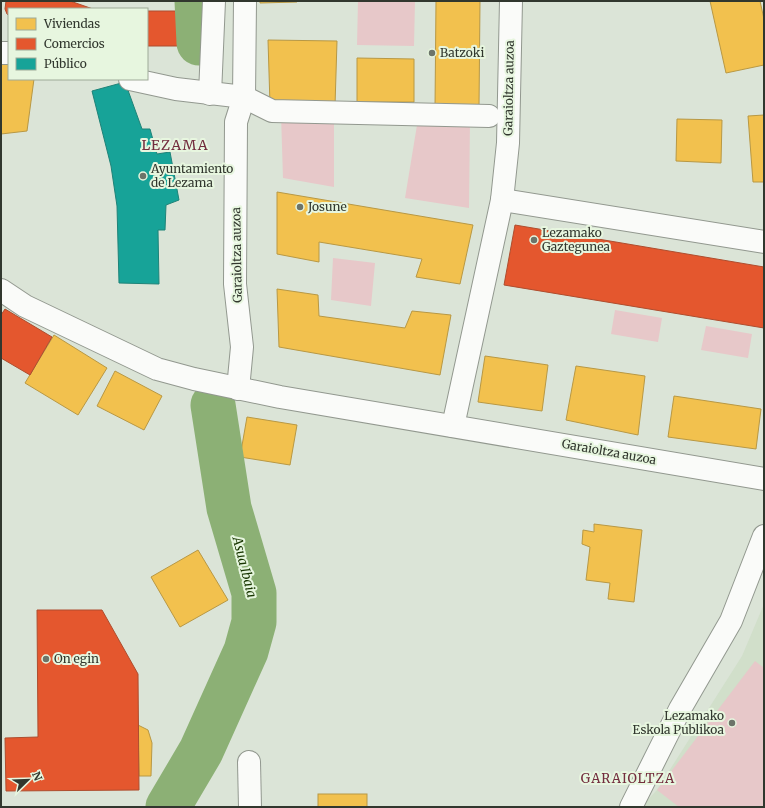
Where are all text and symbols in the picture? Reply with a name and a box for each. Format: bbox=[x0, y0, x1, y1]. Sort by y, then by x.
legend bbox=[8, 8, 148, 80]
text: Viviendas bbox=[43, 16, 100, 31]
text: Comercios bbox=[44, 36, 105, 51]
street label: Garaioltza auzoa bbox=[500, 39, 517, 136]
place label: Batzoki bbox=[440, 45, 484, 60]
marker: Batzoki bbox=[427, 48, 437, 58]
text: Público bbox=[44, 56, 87, 71]
district label: LEZAMA bbox=[141, 136, 209, 154]
place label: Ayuntamiento de Lezama bbox=[150, 161, 233, 190]
marker: Ayuntamiento de Lezama bbox=[138, 171, 148, 181]
place label: Josune bbox=[307, 199, 347, 214]
marker: Josune bbox=[295, 202, 305, 212]
street label: Garaioltza auzoa bbox=[228, 206, 245, 303]
place label: Lezamako Gaztegunea bbox=[542, 225, 611, 254]
marker: Lezamako Gaztegunea bbox=[529, 235, 539, 245]
street label: Garaioltza auzoa bbox=[561, 436, 658, 467]
water label: Asua Ibaia bbox=[228, 534, 260, 599]
place label: On egin bbox=[54, 651, 99, 666]
marker: On egin bbox=[41, 654, 51, 664]
place label: Lezamako Eskola Publikoa bbox=[633, 708, 725, 737]
marker: Lezamako Eskola Publikoa bbox=[727, 718, 737, 728]
north arrow bbox=[8, 760, 48, 800]
text: N bbox=[29, 769, 45, 783]
district label: GARAIOLTZA bbox=[581, 770, 675, 787]

